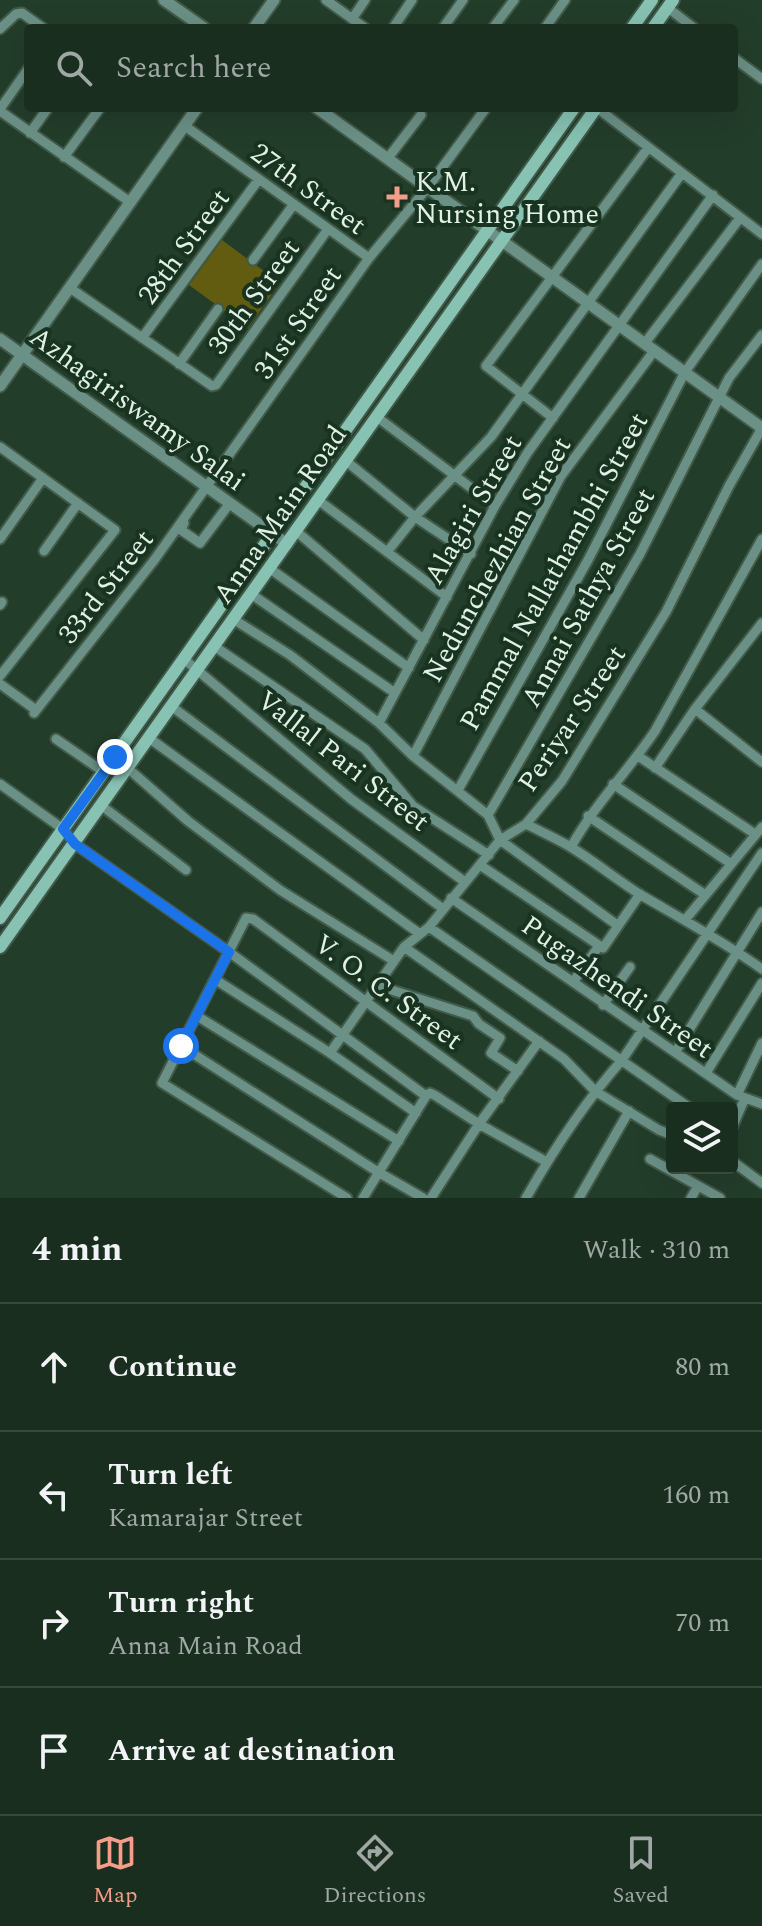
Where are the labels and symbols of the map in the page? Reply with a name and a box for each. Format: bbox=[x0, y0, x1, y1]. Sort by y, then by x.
street label: 27th Street bbox=[241, 132, 375, 246]
place label: K.M. Nursing Home bbox=[415, 161, 599, 236]
street label: 28th Street bbox=[127, 180, 241, 314]
marker: K.M. Nursing Home bbox=[386, 186, 408, 208]
street label: 30th Street bbox=[197, 230, 311, 364]
street label: 31st Street bbox=[243, 257, 353, 389]
street label: Azhagiriswamy Salai bbox=[20, 316, 254, 502]
street label: Pammal Nallathambhi Street bbox=[449, 405, 660, 739]
street label: Anna Main Road bbox=[202, 417, 358, 613]
street label: Alagiri Street bbox=[413, 427, 534, 593]
street label: Nedunchezhian Street bbox=[412, 429, 583, 691]
street label: Annai Sathya Street bbox=[510, 480, 667, 716]
street label: 33rd Street bbox=[48, 520, 165, 653]
street label: Periyar Street bbox=[507, 637, 637, 801]
street label: Vallal Pari Street bbox=[247, 680, 439, 843]
route end bbox=[97, 739, 133, 775]
street label: Pugazhendi Street bbox=[512, 905, 722, 1070]
street label: V. O. C. Street bbox=[305, 923, 472, 1061]
route start bbox=[163, 1028, 199, 1064]

